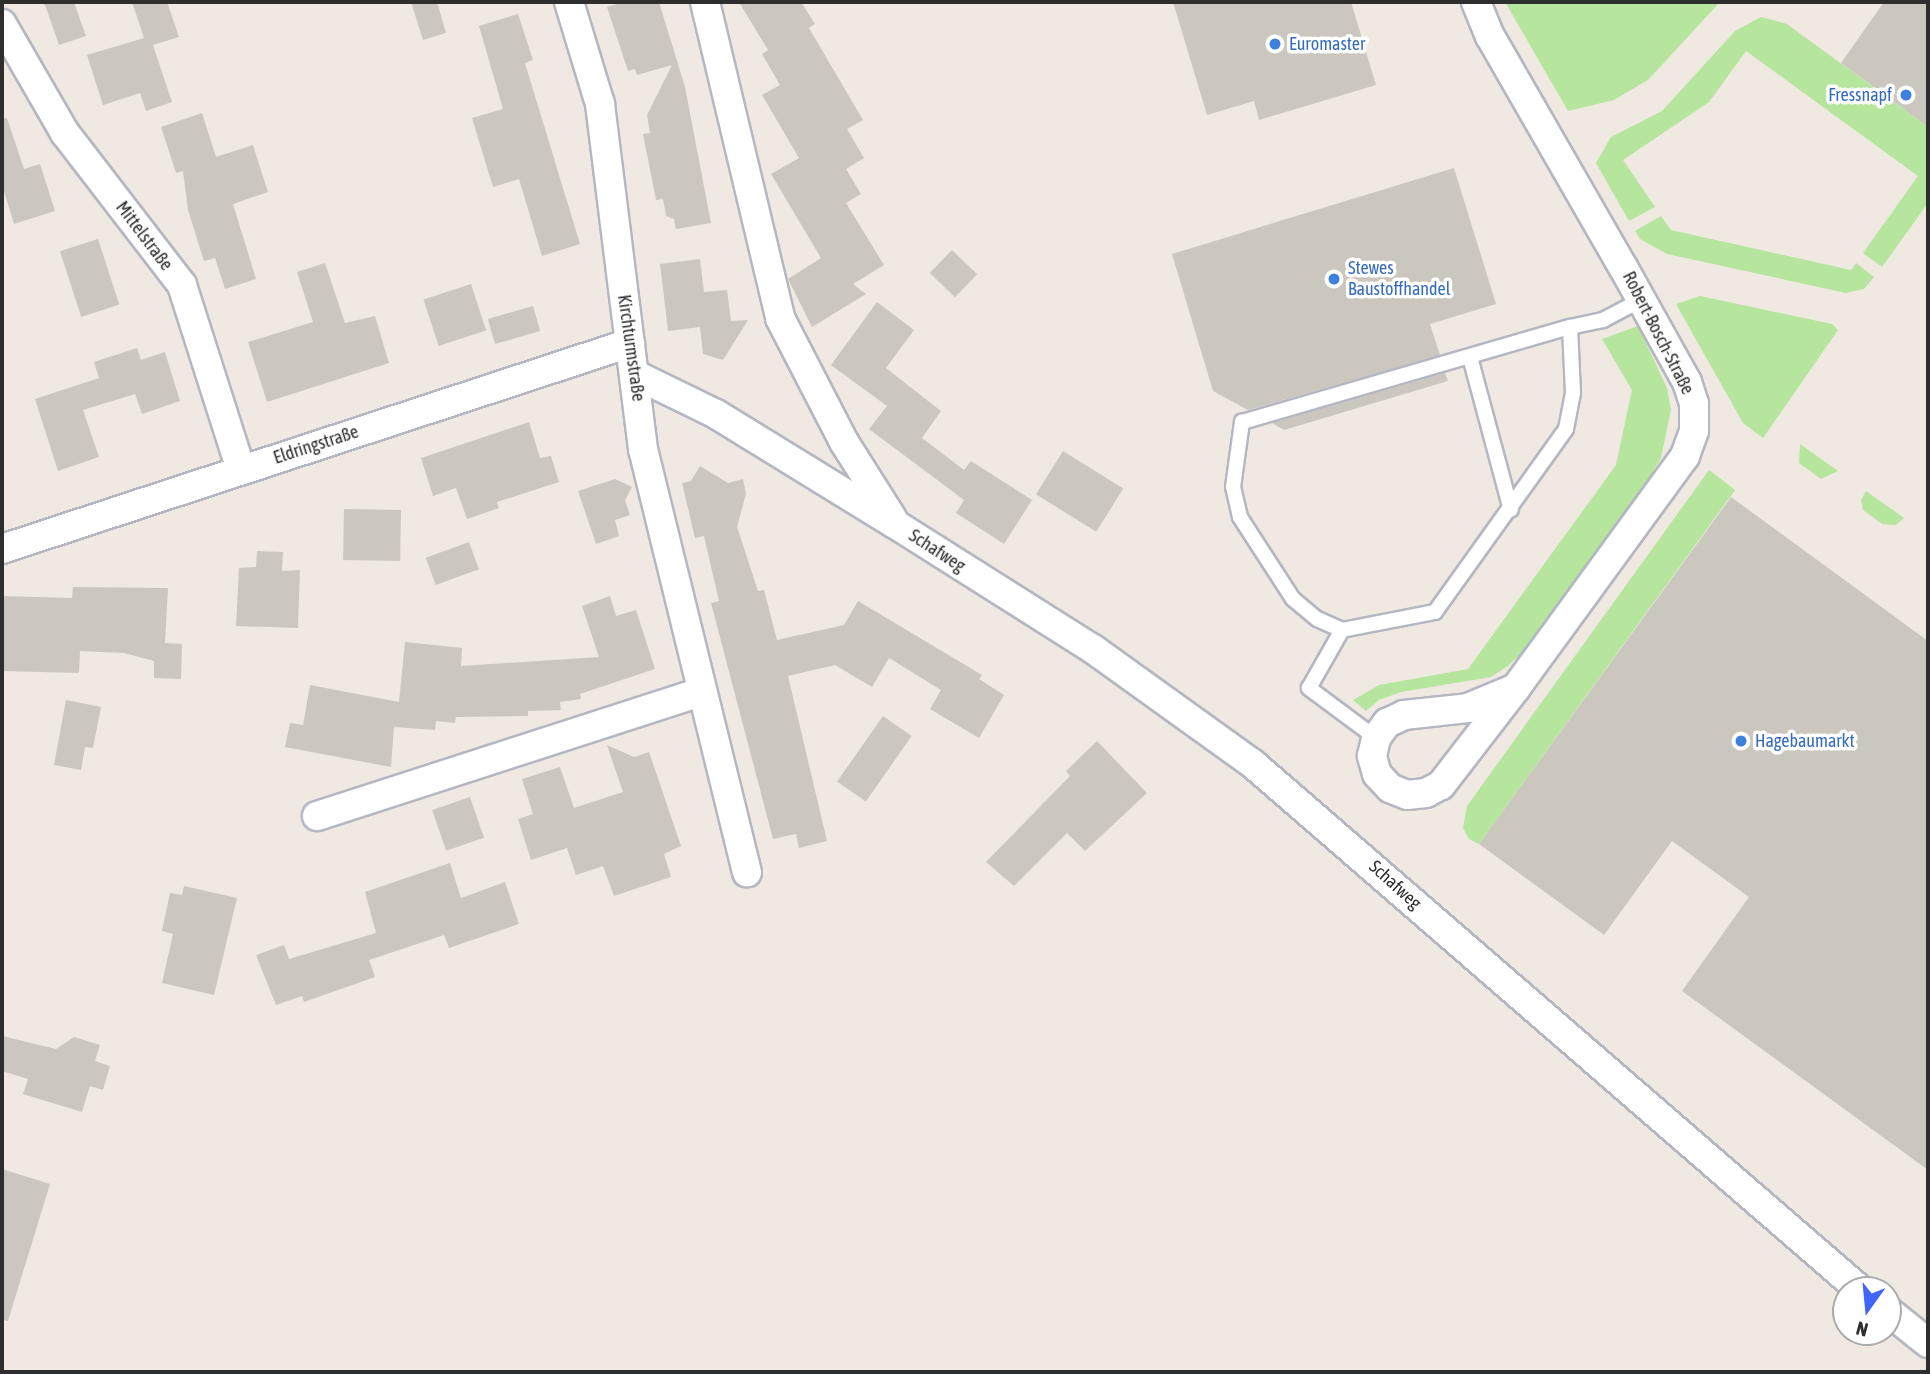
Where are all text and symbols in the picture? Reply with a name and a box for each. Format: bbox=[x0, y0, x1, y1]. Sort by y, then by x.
place label: Euromaster bbox=[1289, 33, 1365, 55]
marker: Euromaster bbox=[1267, 36, 1283, 52]
place label: Fressnapf bbox=[1828, 84, 1892, 106]
marker: Fressnapf bbox=[1898, 87, 1914, 103]
street label: Mittelstraße bbox=[111, 197, 177, 275]
place label: Stewes Baustoffhandel bbox=[1348, 258, 1450, 300]
street label: Robert-Bosch-Straße bbox=[1618, 268, 1698, 398]
marker: Stewes Baustoffhandel bbox=[1326, 271, 1342, 287]
street label: Kirchturmstraße bbox=[613, 293, 649, 403]
street label: Eldringstraße bbox=[271, 421, 361, 469]
street label: Schafweg bbox=[905, 525, 969, 577]
place label: Hagebaumarkt bbox=[1755, 730, 1855, 752]
marker: Hagebaumarkt bbox=[1733, 733, 1749, 749]
street label: Schafweg bbox=[1364, 856, 1426, 914]
north arrow bbox=[1832, 1276, 1902, 1346]
text: N bbox=[1854, 1317, 1870, 1341]

